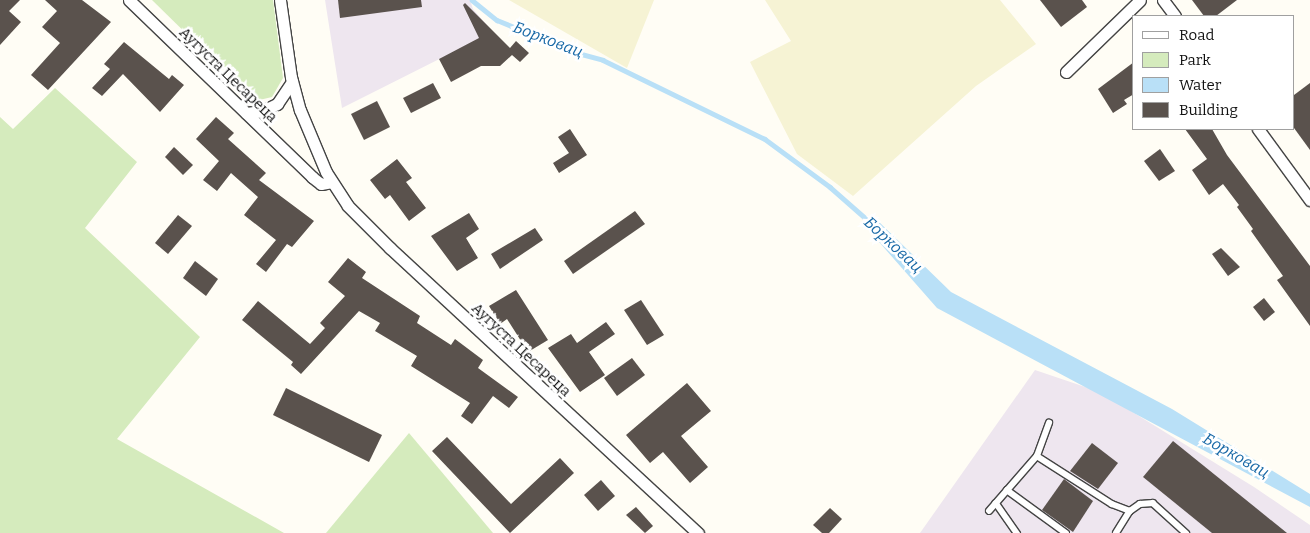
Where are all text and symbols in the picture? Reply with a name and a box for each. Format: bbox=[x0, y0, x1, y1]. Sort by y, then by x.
legend bbox=[1132, 15, 1295, 130]
water label: Борковац bbox=[510, 18, 586, 62]
street label: Аугуста Цесареца bbox=[175, 24, 281, 126]
text: Road bbox=[1179, 26, 1214, 44]
text: Park bbox=[1179, 51, 1211, 69]
text: Water bbox=[1179, 76, 1221, 94]
text: Building bbox=[1179, 101, 1238, 119]
water label: Борковац bbox=[860, 213, 926, 277]
street label: Аугуста Цесареца bbox=[468, 299, 574, 401]
water label: Борковац bbox=[1199, 429, 1273, 483]

